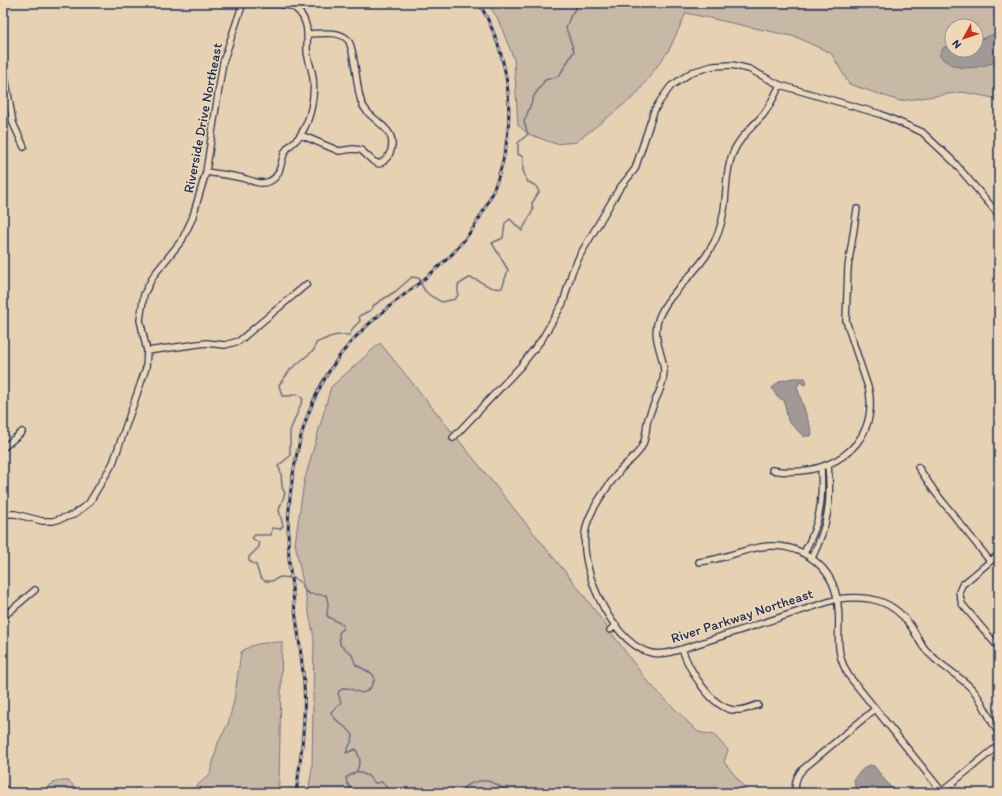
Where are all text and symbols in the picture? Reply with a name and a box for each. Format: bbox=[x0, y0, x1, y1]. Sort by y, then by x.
north arrow bbox=[944, 18, 984, 58]
text: N bbox=[949, 37, 964, 51]
street label: Riverside Drive Northeast bbox=[180, 42, 226, 194]
street label: River Parkway Northeast bbox=[669, 585, 815, 647]

